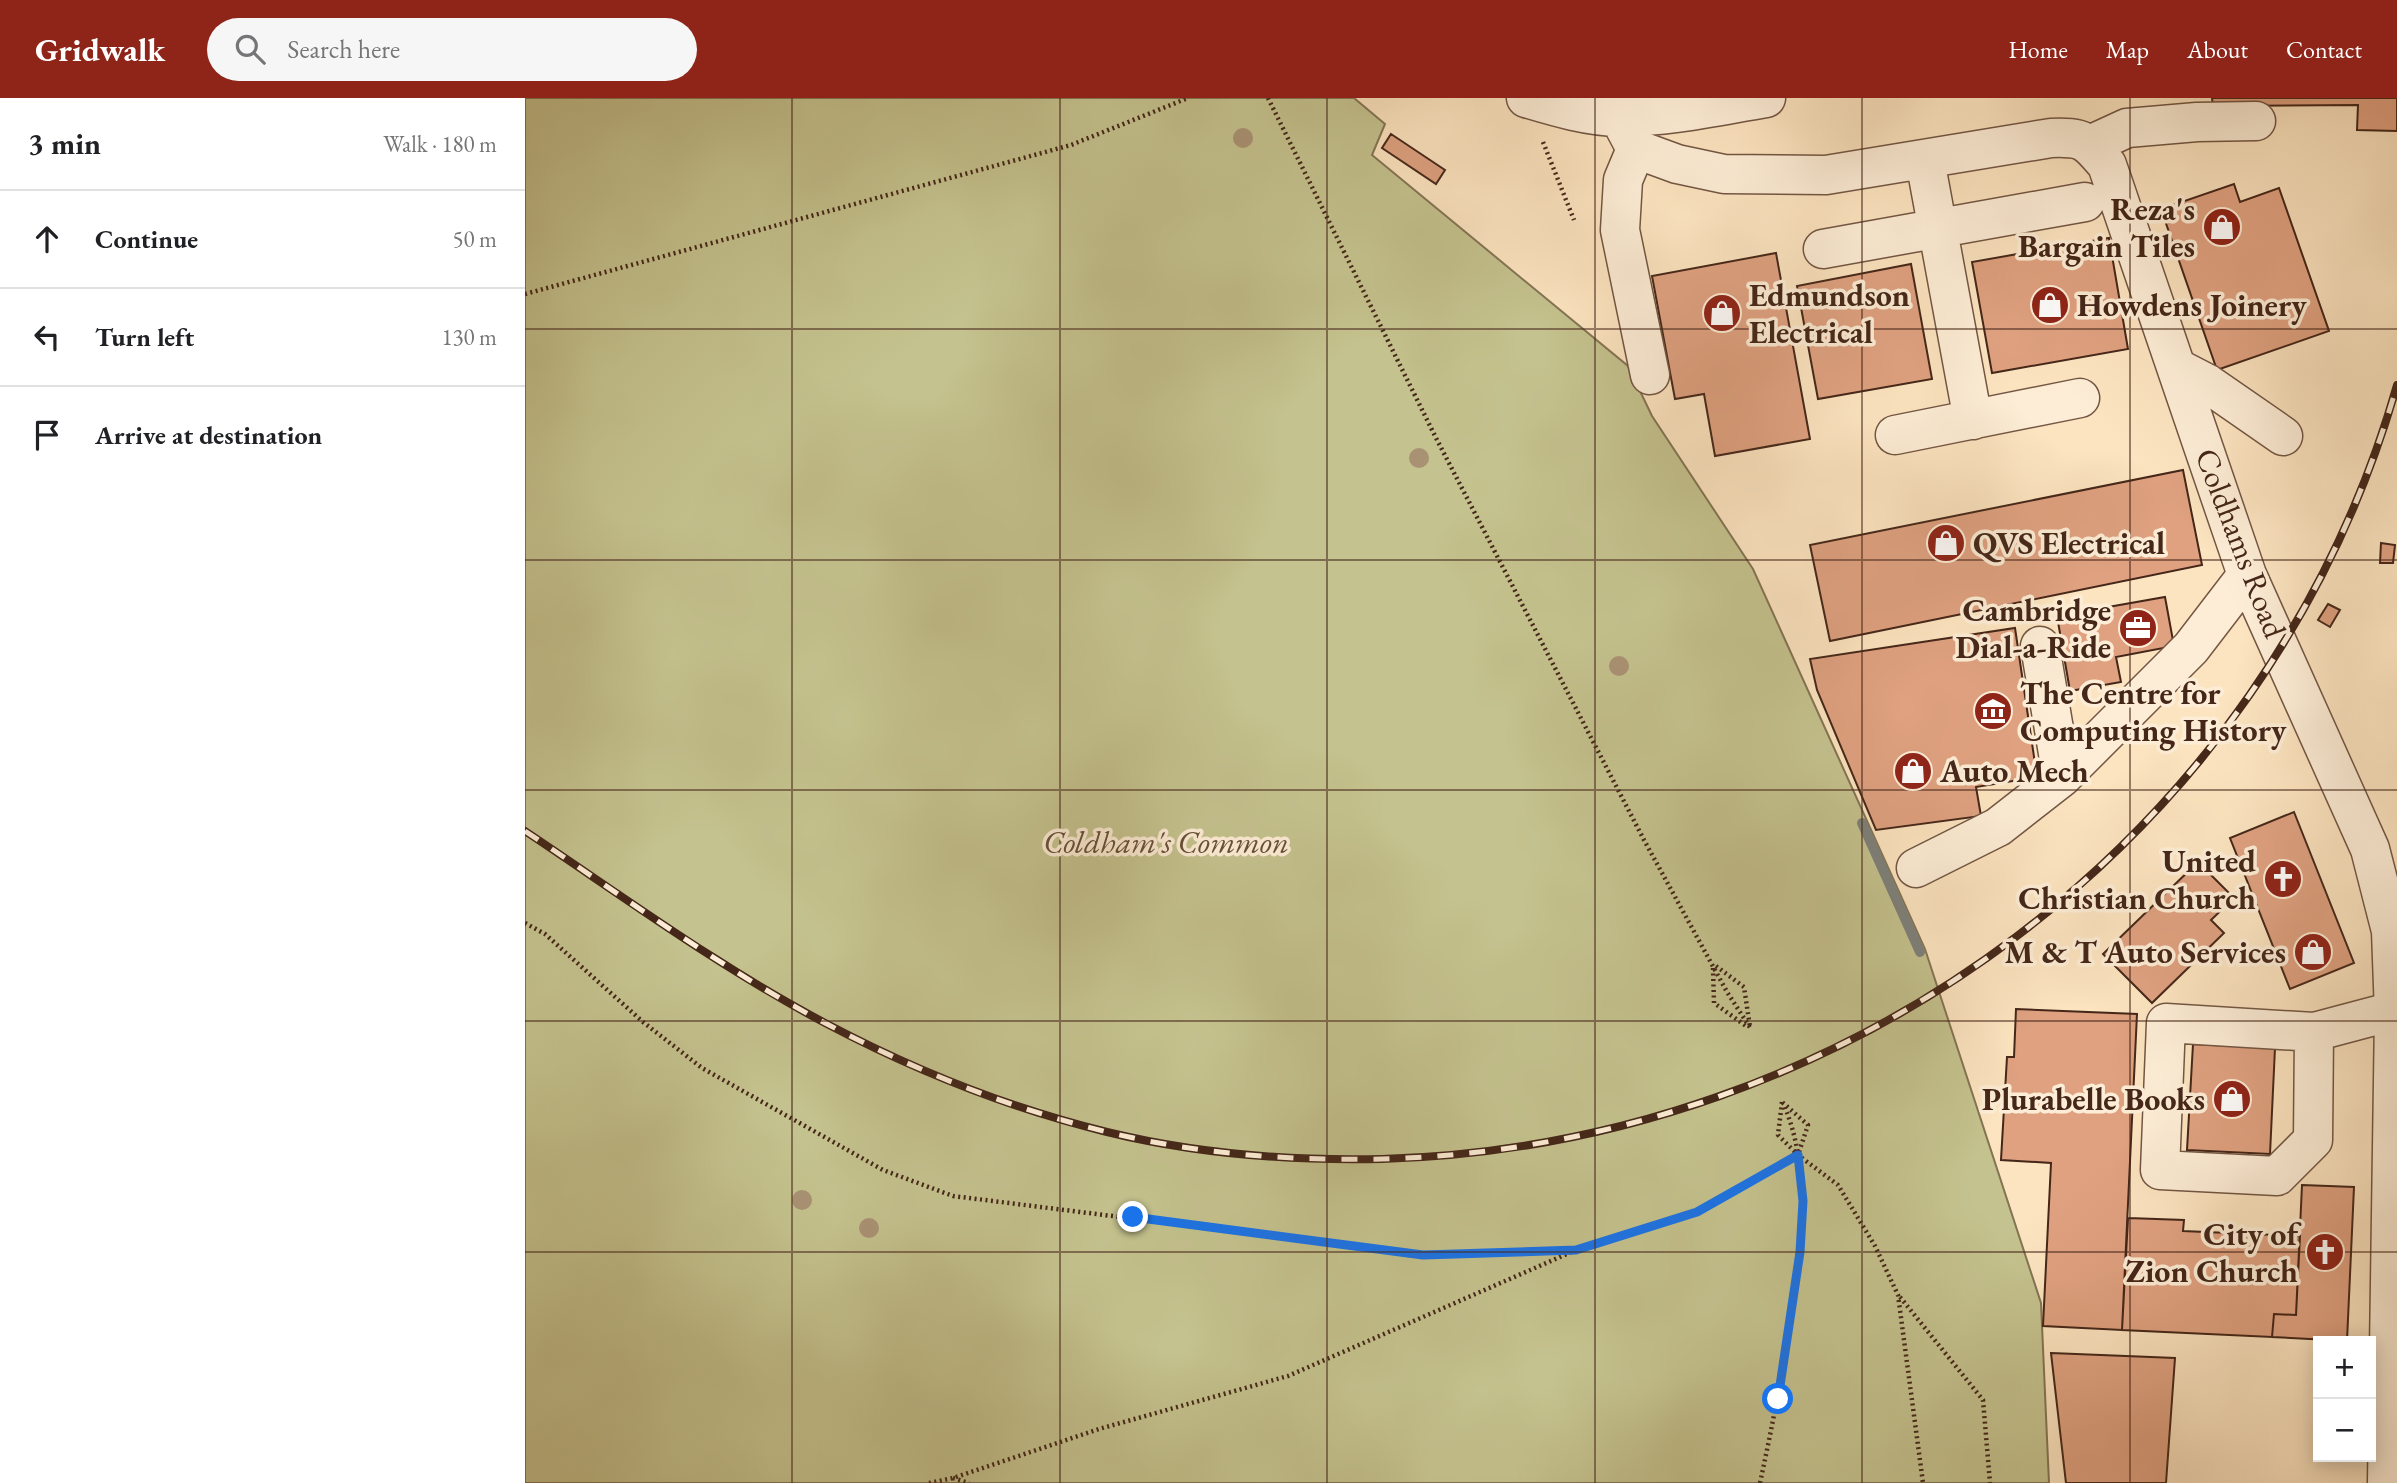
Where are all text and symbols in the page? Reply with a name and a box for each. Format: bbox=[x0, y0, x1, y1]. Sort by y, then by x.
search box bbox=[207, 18, 697, 81]
text: Gridwalk bbox=[35, 28, 165, 71]
icon: search bbox=[231, 30, 269, 68]
text: Search here bbox=[287, 32, 400, 66]
text: Home bbox=[2008, 34, 2068, 65]
text: Map bbox=[2106, 34, 2149, 65]
text: About bbox=[2187, 34, 2248, 65]
text: Contact bbox=[2286, 34, 2362, 65]
text: 3 min bbox=[28, 124, 101, 163]
text: Walk · 180 m bbox=[383, 129, 497, 159]
place label: Reza's Bargain Tiles bbox=[2018, 188, 2195, 267]
shop icon: Reza's Bargain Tiles bbox=[2201, 206, 2243, 248]
icon: ahead bbox=[28, 220, 66, 258]
text: Continue bbox=[95, 222, 198, 256]
text: 50 m bbox=[452, 224, 497, 254]
place label: Edmundson Electrical bbox=[1749, 274, 1910, 353]
shop icon: Howdens Joinery bbox=[2029, 284, 2071, 326]
place label: Howdens Joinery bbox=[2077, 284, 2307, 326]
shop icon: Edmundson Electrical bbox=[1701, 292, 1743, 334]
icon: left bbox=[28, 318, 66, 356]
text: Turn left bbox=[95, 320, 194, 354]
text: 130 m bbox=[441, 322, 497, 352]
icon: arrive bbox=[28, 416, 66, 454]
text: Arrive at destination bbox=[95, 418, 322, 452]
street label: Coldhams Road bbox=[2186, 442, 2297, 645]
shop icon: QVS Electrical bbox=[1925, 522, 1967, 564]
place label: QVS Electrical bbox=[1973, 522, 2165, 564]
place label: Cambridge Dial-a-Ride bbox=[1955, 589, 2111, 668]
office icon: Cambridge Dial-a-Ride bbox=[2117, 607, 2159, 649]
place label: The Centre for Computing History bbox=[2020, 672, 2287, 751]
museum icon: The Centre for Computing History bbox=[1972, 690, 2014, 732]
shop icon: Auto Mech bbox=[1892, 750, 1934, 792]
place label: Auto Mech bbox=[1939, 750, 2089, 792]
park label: Coldham's Common bbox=[1043, 821, 1289, 863]
place label: United Christian Church bbox=[2018, 840, 2256, 919]
church icon: United Christian Church bbox=[2262, 858, 2304, 900]
place label: M & T Auto Services bbox=[2005, 931, 2286, 973]
shop icon: M & T Auto Services bbox=[2292, 931, 2334, 973]
place label: Plurabelle Books bbox=[1982, 1078, 2205, 1120]
shop icon: Plurabelle Books bbox=[2211, 1078, 2253, 1120]
route end bbox=[1117, 1201, 1148, 1232]
place label: City of Zion Church bbox=[2126, 1213, 2301, 1292]
church icon: City of Zion Church bbox=[2304, 1231, 2346, 1273]
map controls bbox=[2313, 1336, 2376, 1462]
button: + bbox=[2313, 1336, 2376, 1399]
route start bbox=[1762, 1383, 1793, 1414]
button: − bbox=[2313, 1399, 2376, 1462]

